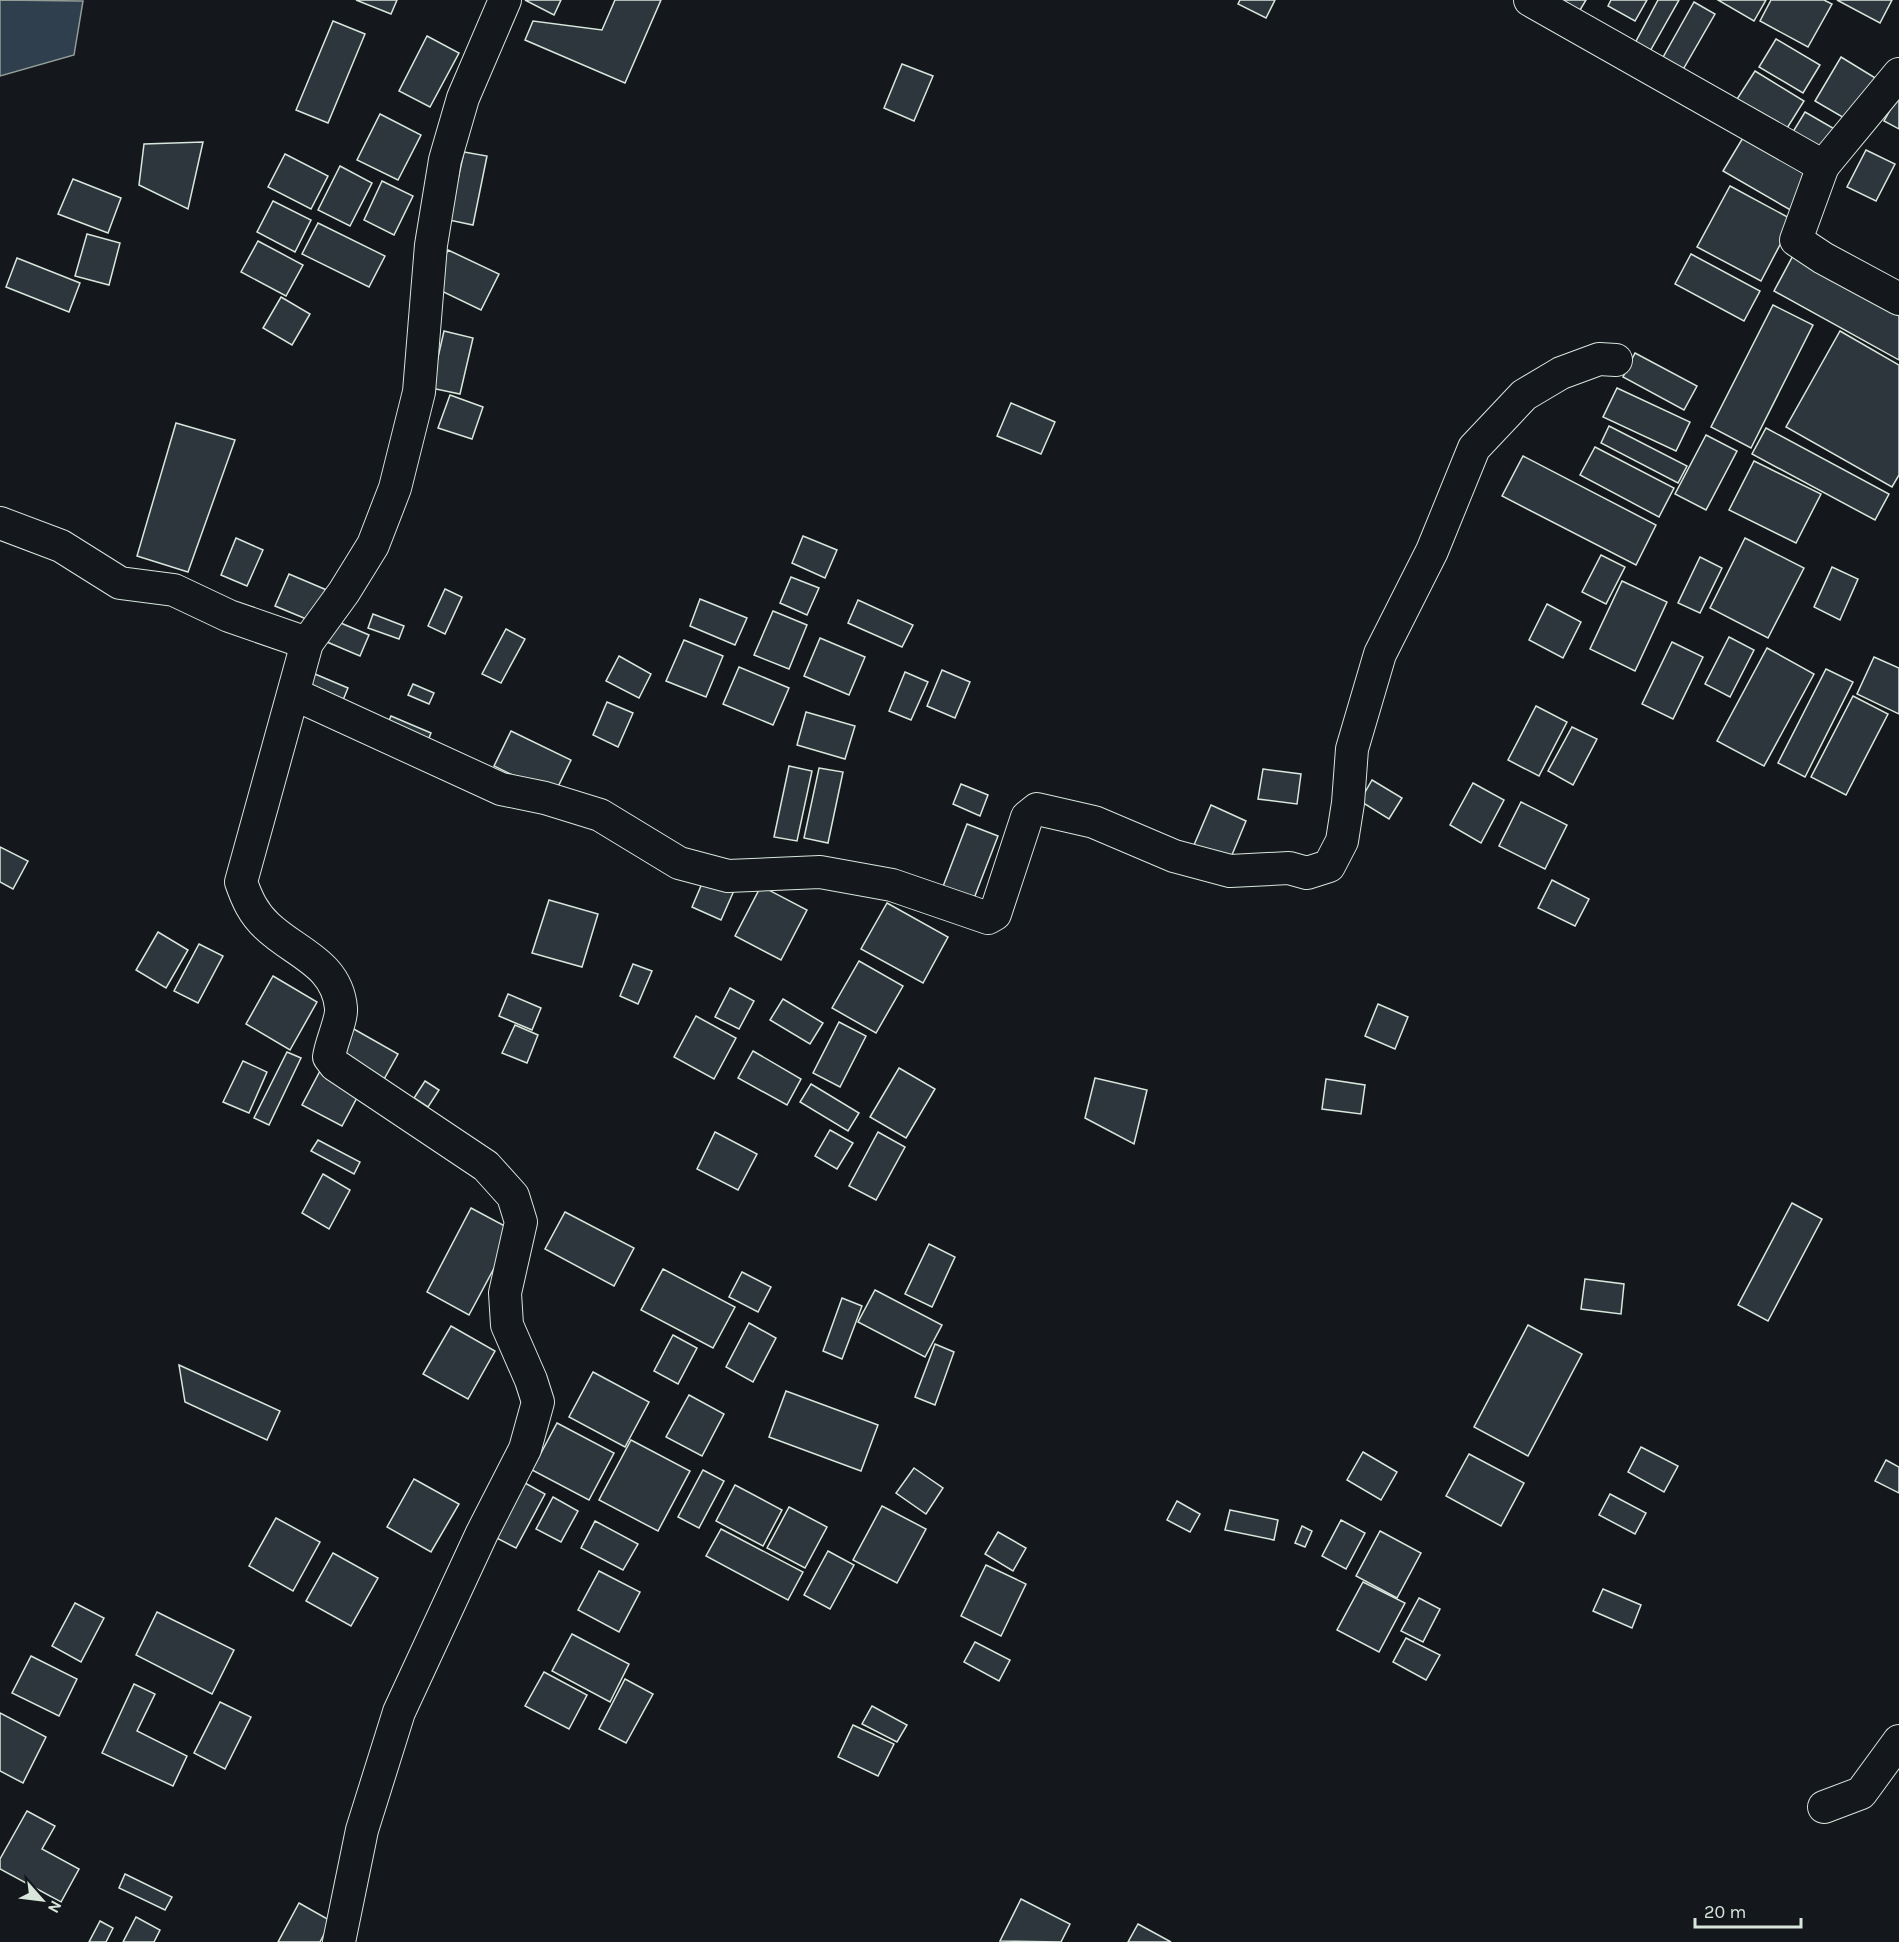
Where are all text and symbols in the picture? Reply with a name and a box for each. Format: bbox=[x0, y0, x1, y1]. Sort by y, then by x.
north arrow bbox=[12, 1870, 72, 1930]
scale bar bbox=[1695, 1891, 1802, 1929]
text: N bbox=[44, 1897, 66, 1916]
text: 20 m bbox=[1704, 1901, 1746, 1923]

